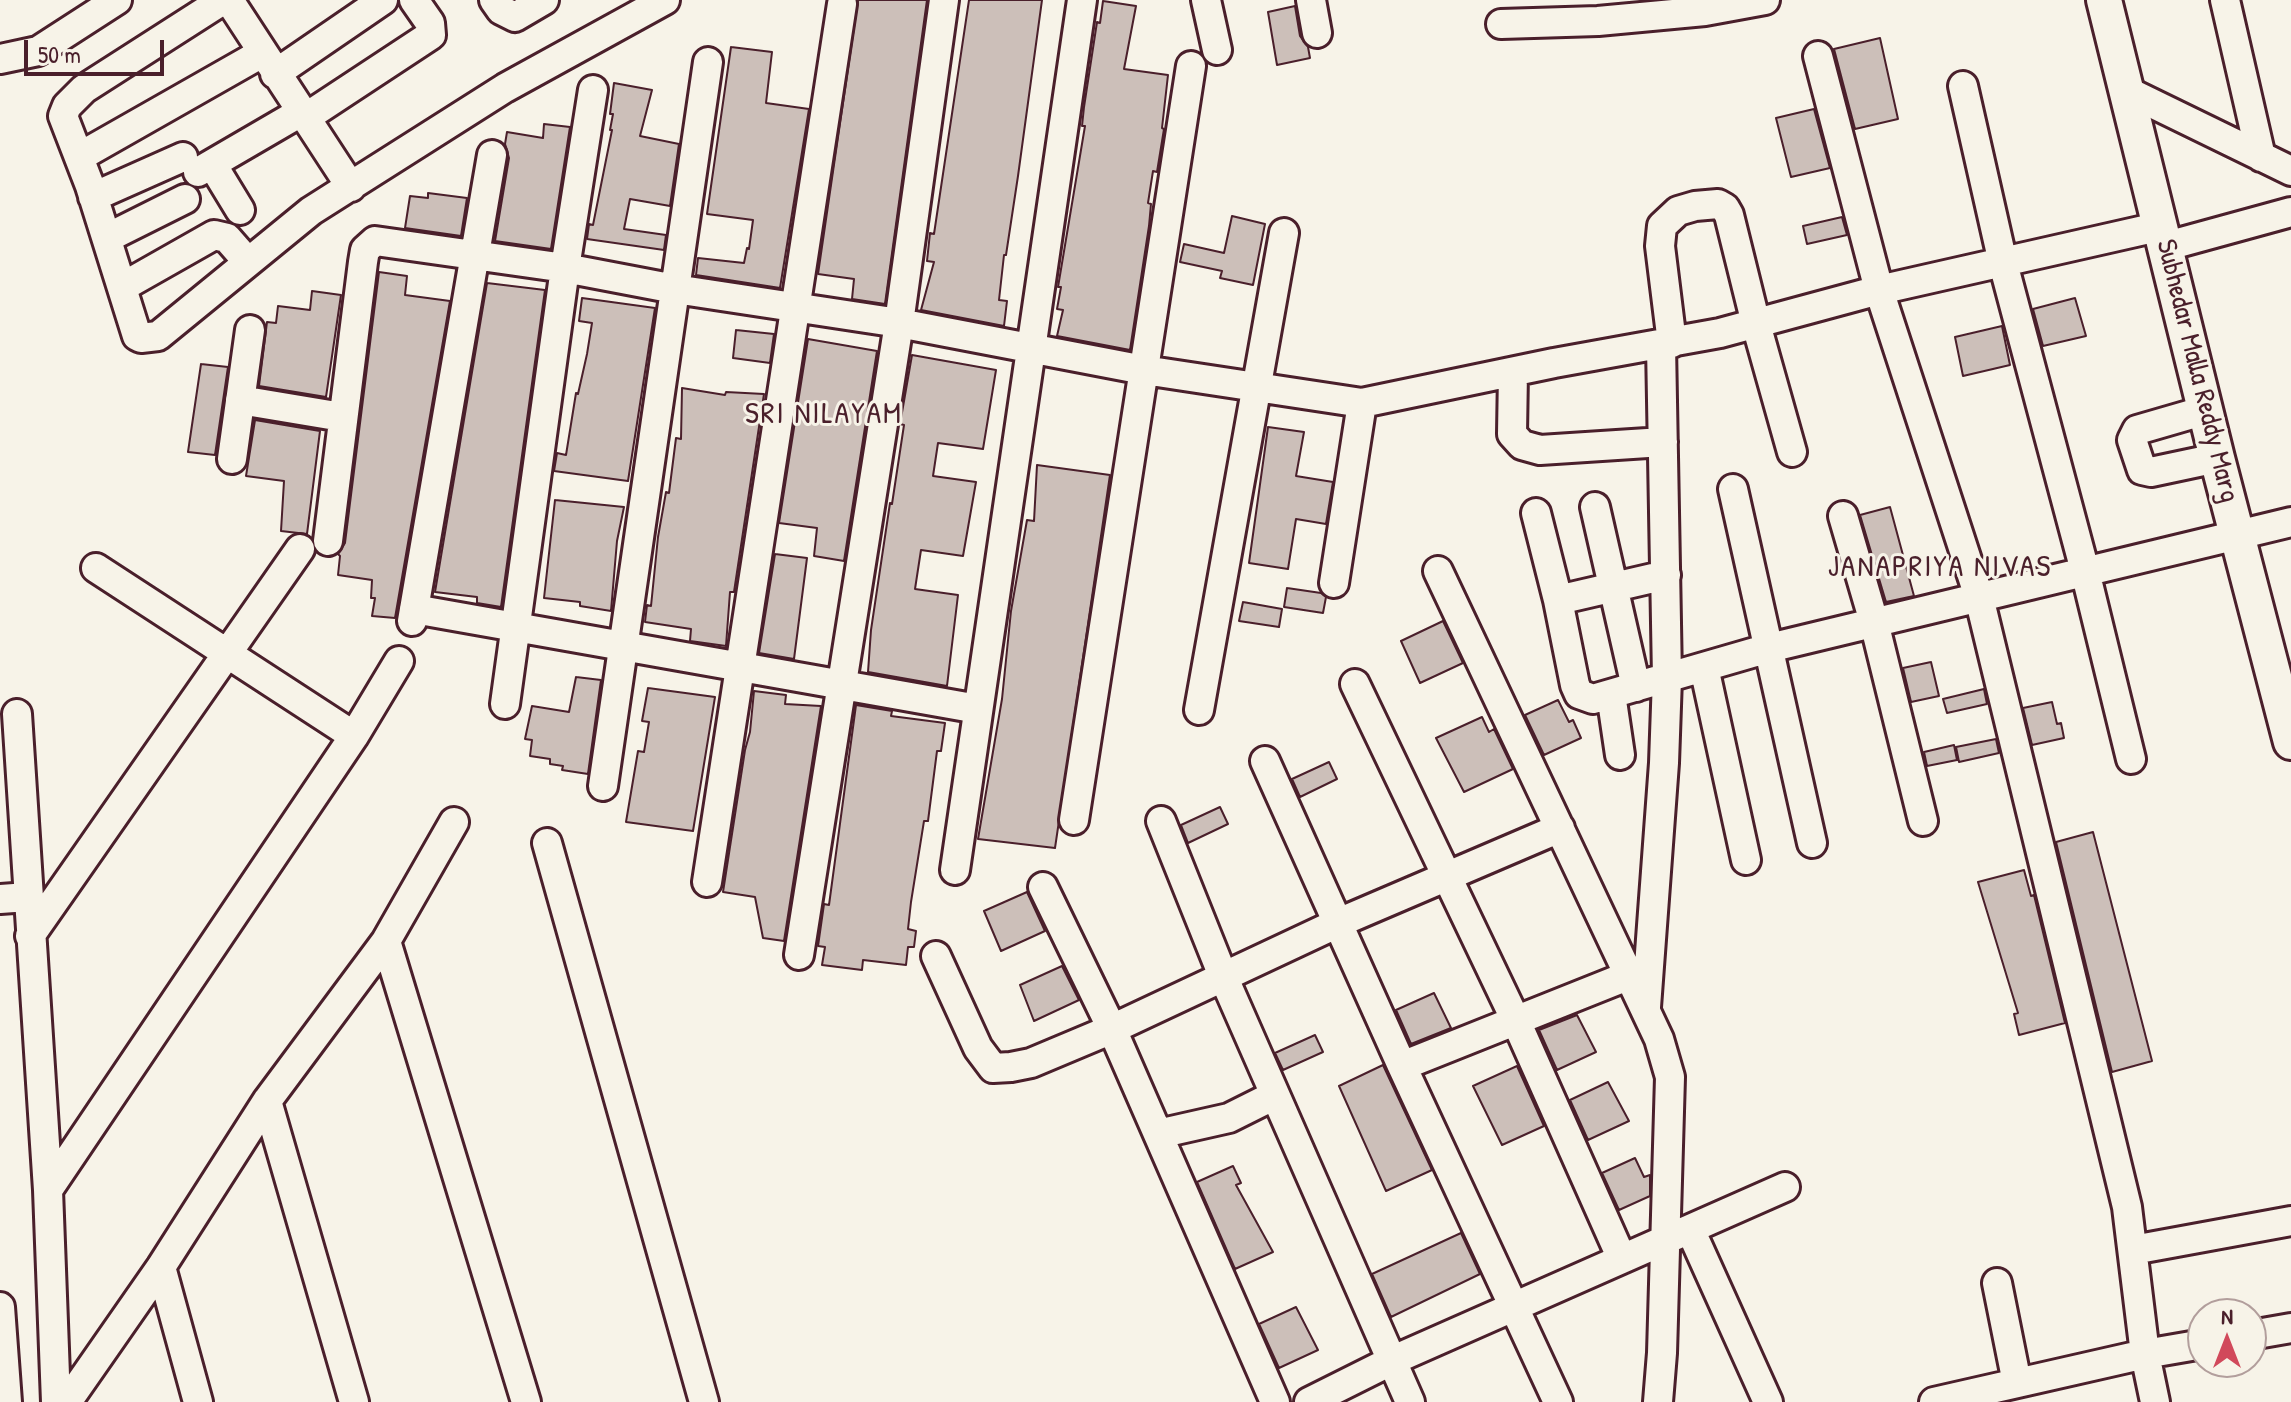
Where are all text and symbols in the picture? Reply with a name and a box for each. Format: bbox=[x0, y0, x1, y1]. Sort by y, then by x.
scale bar bbox=[28, 24, 168, 74]
text: 50 m bbox=[38, 38, 81, 70]
street label: Subhedar Malla Reddy Marg bbox=[2148, 236, 2246, 506]
district label: SRI NILAYAM bbox=[745, 397, 903, 433]
district label: JANAPRIYA NIVAS bbox=[1828, 550, 2052, 586]
north arrow bbox=[2187, 1298, 2267, 1378]
text: N bbox=[2221, 1301, 2233, 1331]

